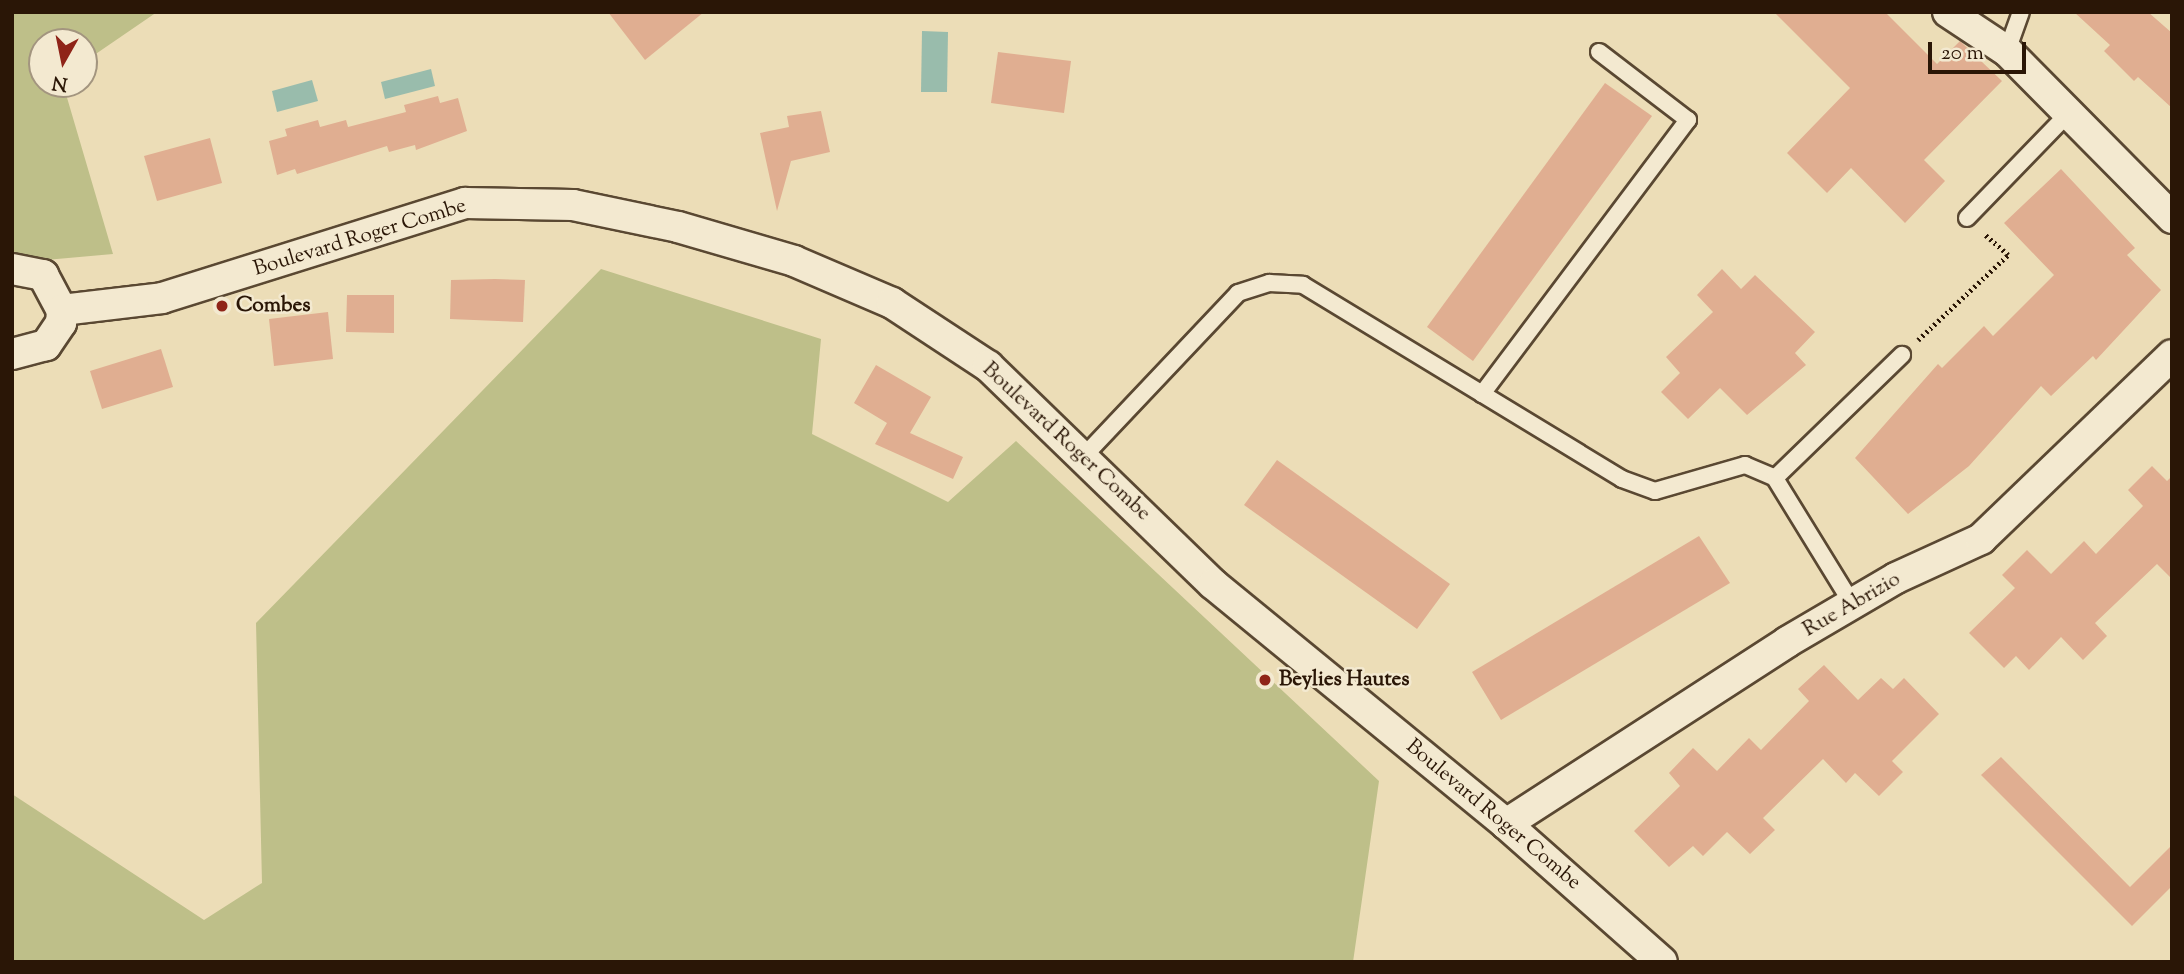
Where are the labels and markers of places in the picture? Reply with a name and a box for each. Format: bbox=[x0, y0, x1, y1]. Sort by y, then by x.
place label: Combes bbox=[236, 293, 311, 319]
marker: Combes bbox=[214, 298, 230, 314]
place label: Beylies Hautes bbox=[1279, 667, 1410, 693]
marker: Beylies Hautes bbox=[1257, 672, 1273, 688]

